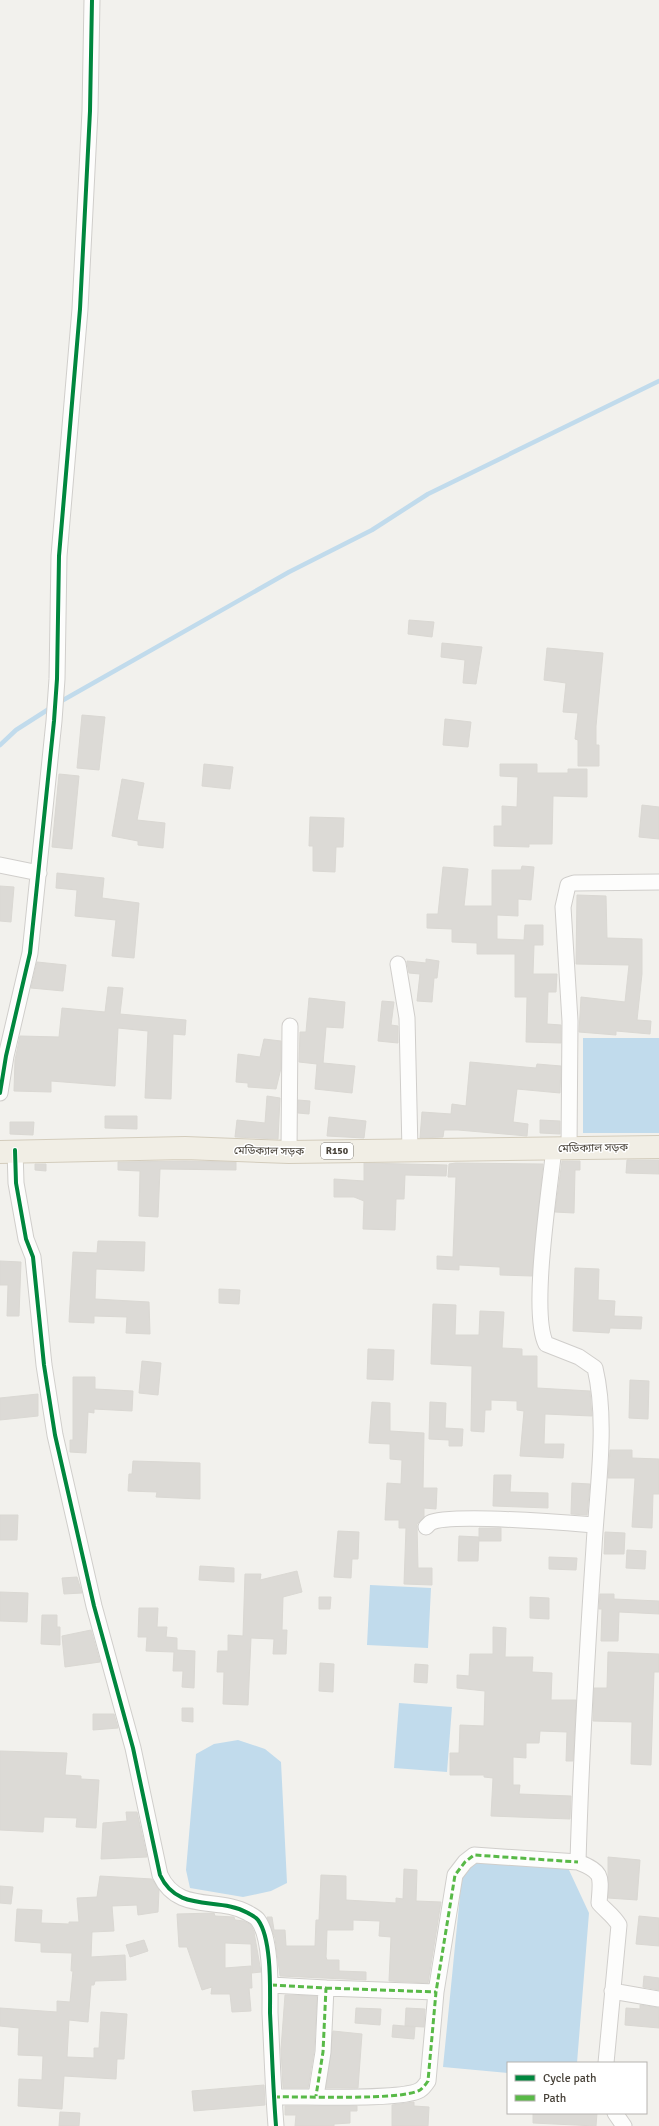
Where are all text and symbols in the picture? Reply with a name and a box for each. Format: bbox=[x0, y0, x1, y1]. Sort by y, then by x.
street label: মেডিক্যাল সড়ক bbox=[558, 1141, 628, 1155]
road number: R150 bbox=[321, 1143, 353, 1159]
street label: মেডিক্যাল সড়ক bbox=[234, 1144, 304, 1158]
legend bbox=[507, 2062, 647, 2114]
text: Cycle path bbox=[543, 2071, 596, 2086]
text: Path bbox=[543, 2091, 566, 2106]

